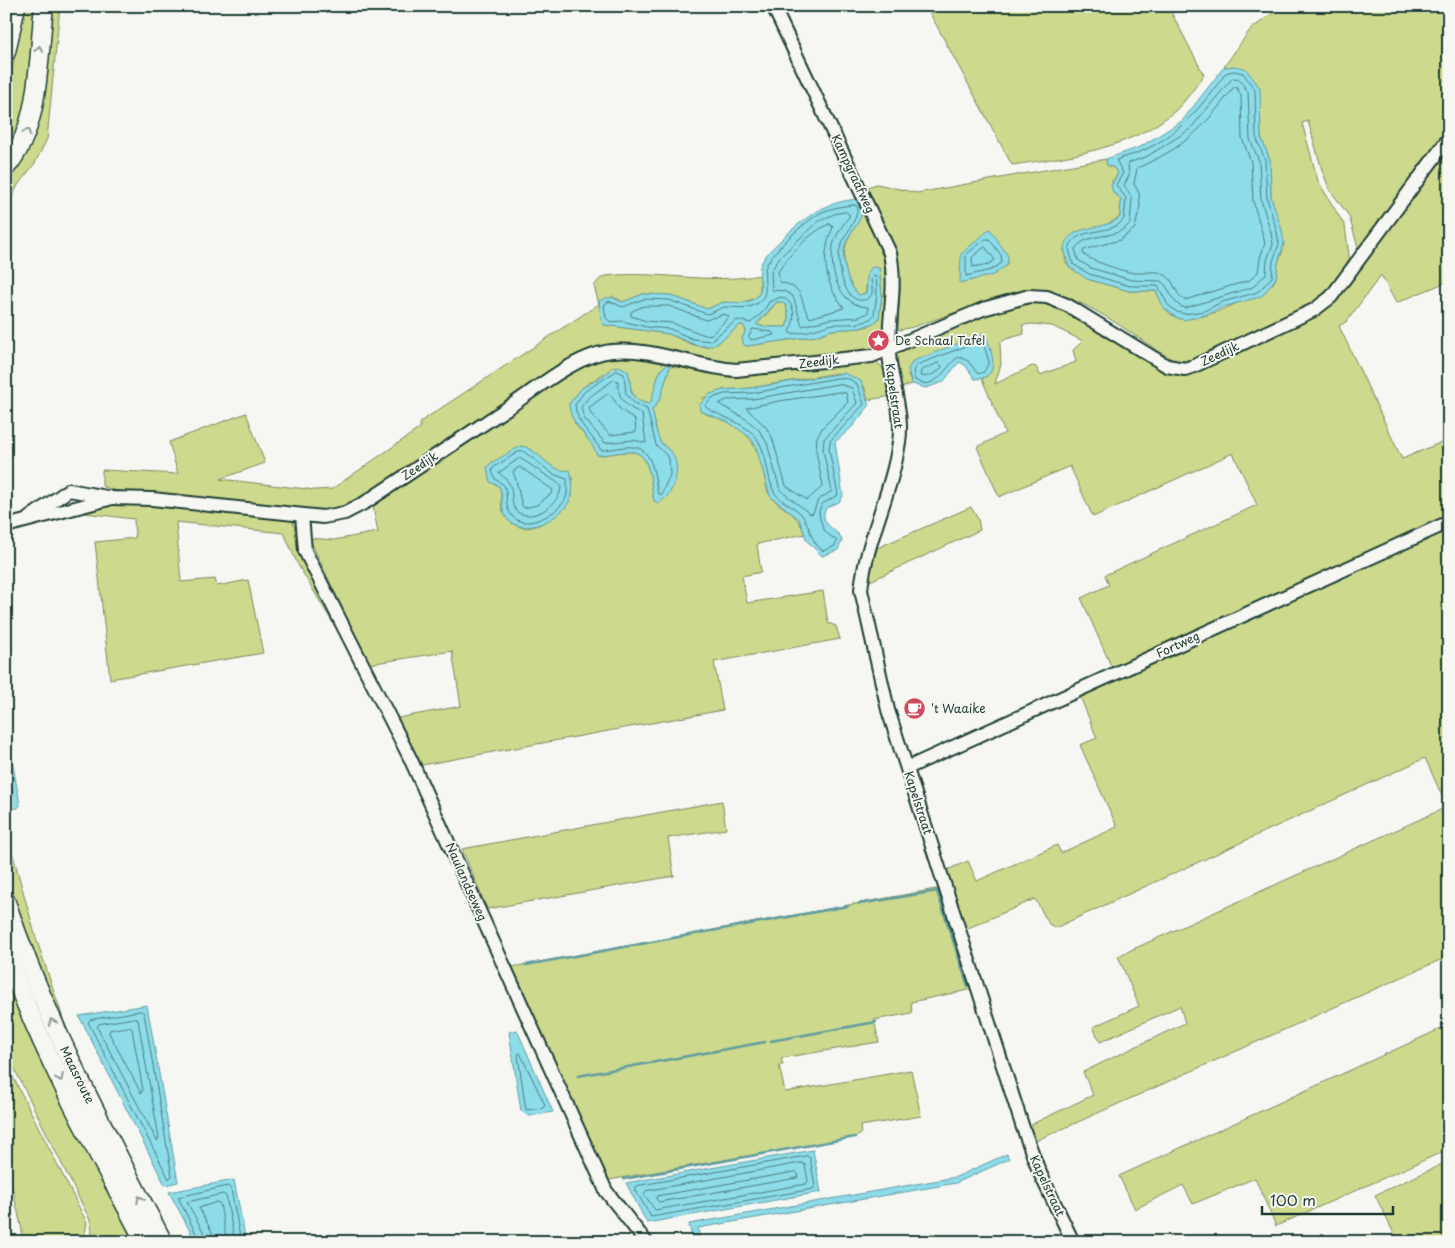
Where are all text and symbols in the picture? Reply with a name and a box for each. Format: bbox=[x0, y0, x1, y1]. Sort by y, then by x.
one-way arrow bbox=[33, 45, 44, 53]
one-way arrow bbox=[21, 128, 31, 137]
street label: Kampgraafweg bbox=[828, 131, 880, 216]
place icon: De Schaal Tafel bbox=[867, 329, 891, 353]
place label: De Schaal Tafel bbox=[895, 331, 985, 349]
street label: Zeedijk bbox=[1197, 336, 1242, 370]
street label: Zeedijk bbox=[798, 350, 840, 372]
street label: Kapelstraat bbox=[882, 362, 908, 430]
street label: Zeedijk bbox=[398, 446, 441, 484]
street label: Fortweg bbox=[1153, 626, 1202, 662]
cafe icon: 't Waaike bbox=[903, 697, 927, 721]
place label: 't Waaike bbox=[931, 699, 986, 717]
street label: Kapelstraat bbox=[900, 769, 938, 837]
street label: Naulandseweg bbox=[442, 840, 492, 924]
one-way arrow bbox=[47, 1018, 58, 1027]
street label: Maasroute bbox=[56, 1043, 100, 1107]
one-way arrow bbox=[53, 1073, 64, 1082]
street label: Kapelstraat bbox=[1026, 1152, 1070, 1219]
scale bar bbox=[1262, 1183, 1394, 1215]
text: 100 m bbox=[1270, 1188, 1316, 1211]
one-way arrow bbox=[136, 1195, 146, 1204]

